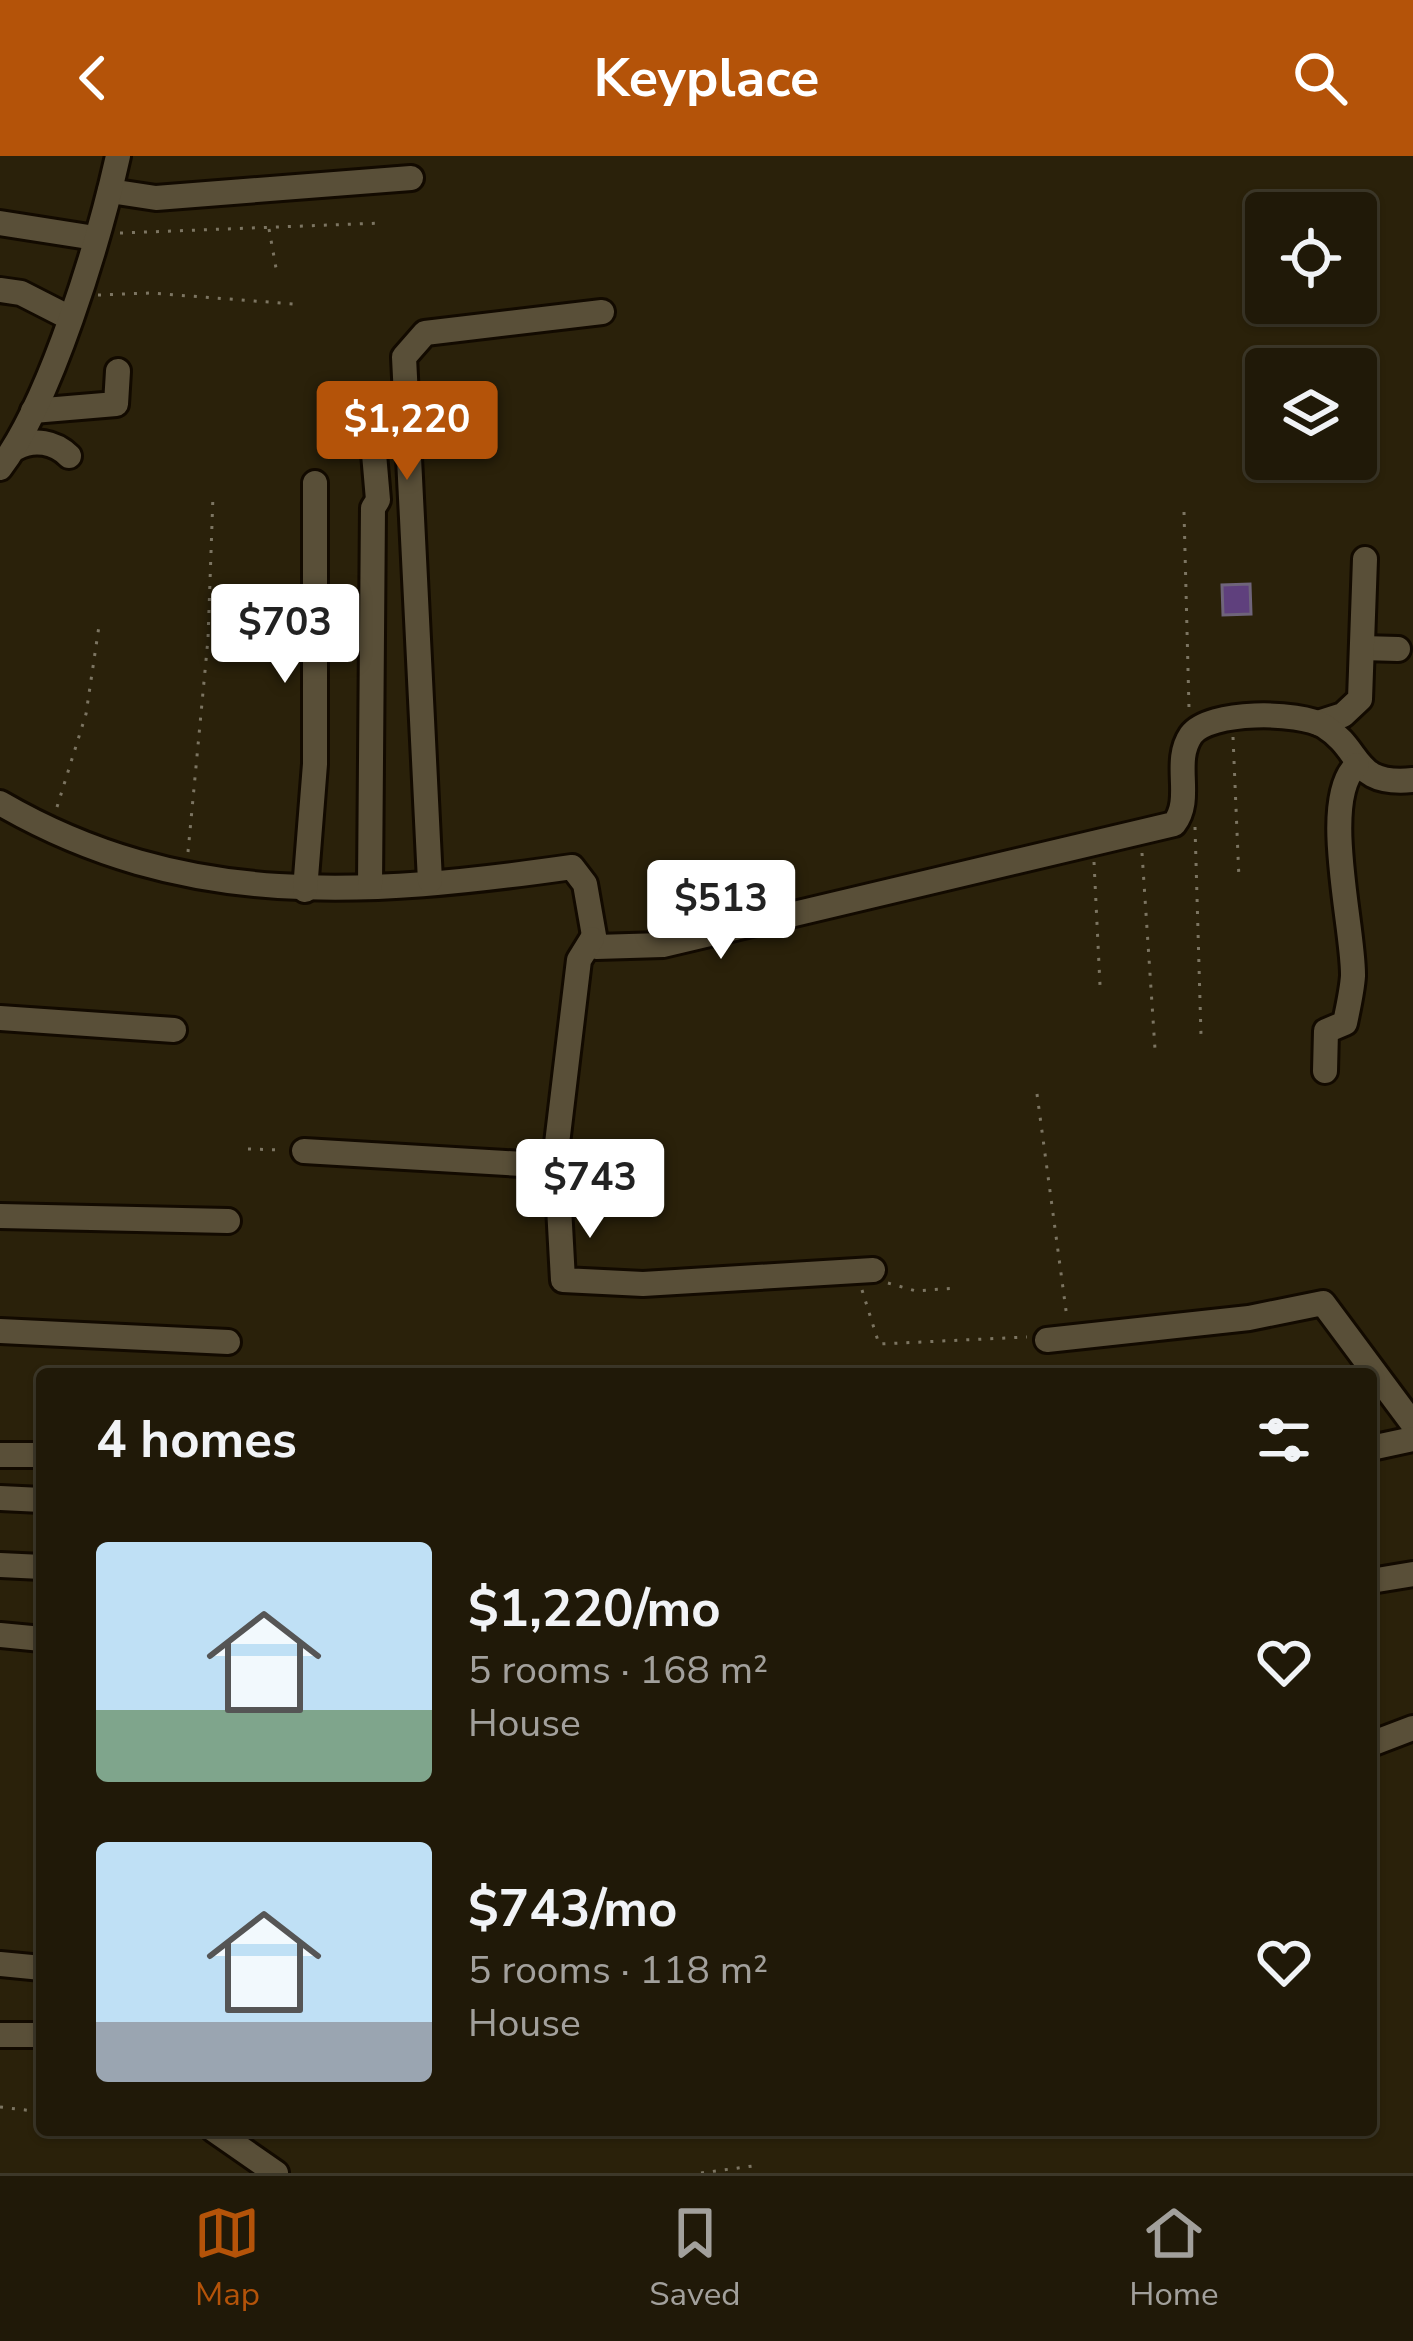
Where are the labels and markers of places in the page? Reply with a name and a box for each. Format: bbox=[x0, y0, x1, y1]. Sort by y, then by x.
pin: $1,220 bbox=[309, 381, 505, 483]
pin: $703 bbox=[214, 584, 356, 686]
pin: $513 bbox=[650, 860, 792, 962]
pin: $743 bbox=[519, 1139, 661, 1241]

